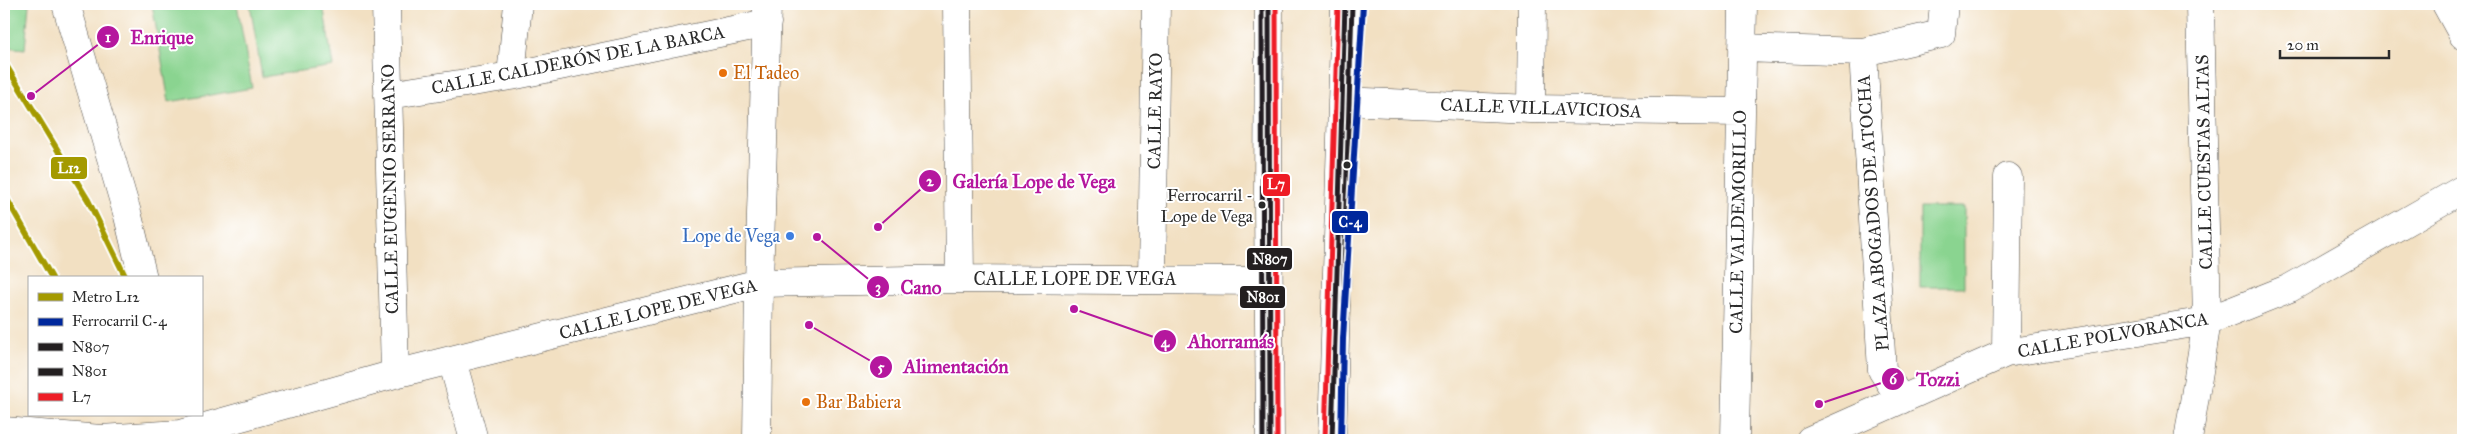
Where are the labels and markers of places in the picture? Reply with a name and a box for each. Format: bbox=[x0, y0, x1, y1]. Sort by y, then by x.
callout: Enrique bbox=[95, 20, 204, 54]
place label: El Tadeo bbox=[733, 62, 799, 84]
marker: El Tadeo bbox=[717, 67, 729, 79]
unlabelled marker bbox=[1342, 160, 1352, 170]
callout: Galería Lope de Vega bbox=[918, 164, 1125, 198]
place label: Ferrocarril - Lope de Vega bbox=[1160, 185, 1254, 227]
marker: Ferrocarril - Lope de Vega bbox=[1257, 200, 1267, 210]
place label: Lope de Vega bbox=[682, 225, 780, 248]
marker: Lope de Vega bbox=[784, 230, 796, 242]
callout: Cano bbox=[866, 270, 952, 304]
callout: Ahorramás bbox=[1153, 324, 1284, 358]
callout: Alimentación bbox=[869, 350, 1019, 384]
callout: Tozzi bbox=[1881, 362, 1970, 396]
place label: Bar Babiera bbox=[816, 391, 901, 413]
marker: Bar Babiera bbox=[800, 396, 812, 408]

